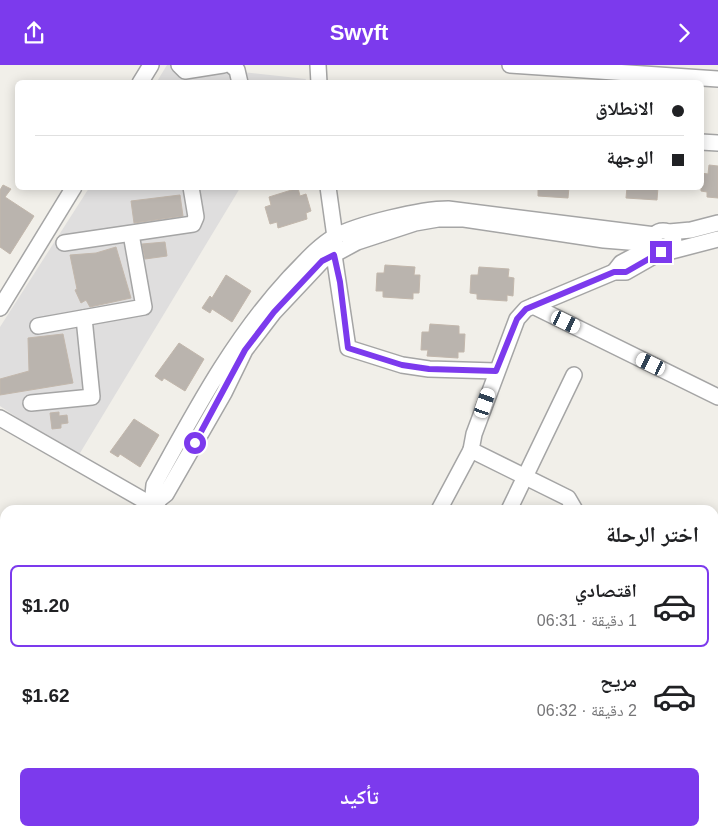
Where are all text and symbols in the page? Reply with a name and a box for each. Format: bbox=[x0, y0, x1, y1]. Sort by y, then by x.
icon: share bbox=[20, 19, 48, 47]
icon: forward bbox=[670, 19, 698, 47]
text: Swyft bbox=[330, 20, 388, 45]
text: الانطلاق bbox=[595, 98, 654, 119]
text: الوجهة bbox=[606, 147, 654, 168]
route end bbox=[650, 241, 672, 263]
car bbox=[549, 309, 582, 335]
car bbox=[634, 351, 667, 377]
car bbox=[473, 386, 496, 420]
route start bbox=[184, 432, 206, 454]
text: اختر الرحلة bbox=[606, 522, 699, 547]
text: اقتصادي bbox=[575, 580, 637, 601]
icon: car bbox=[652, 584, 697, 629]
text: $1.20 bbox=[22, 595, 70, 616]
text: 1 دقيقة · 06:31 bbox=[537, 612, 637, 629]
text: مريح bbox=[600, 670, 637, 691]
icon: car bbox=[652, 674, 697, 719]
text: $1.62 bbox=[22, 685, 70, 706]
text: 2 دقيقة · 06:32 bbox=[537, 702, 637, 719]
button: تأكيد bbox=[20, 768, 699, 826]

